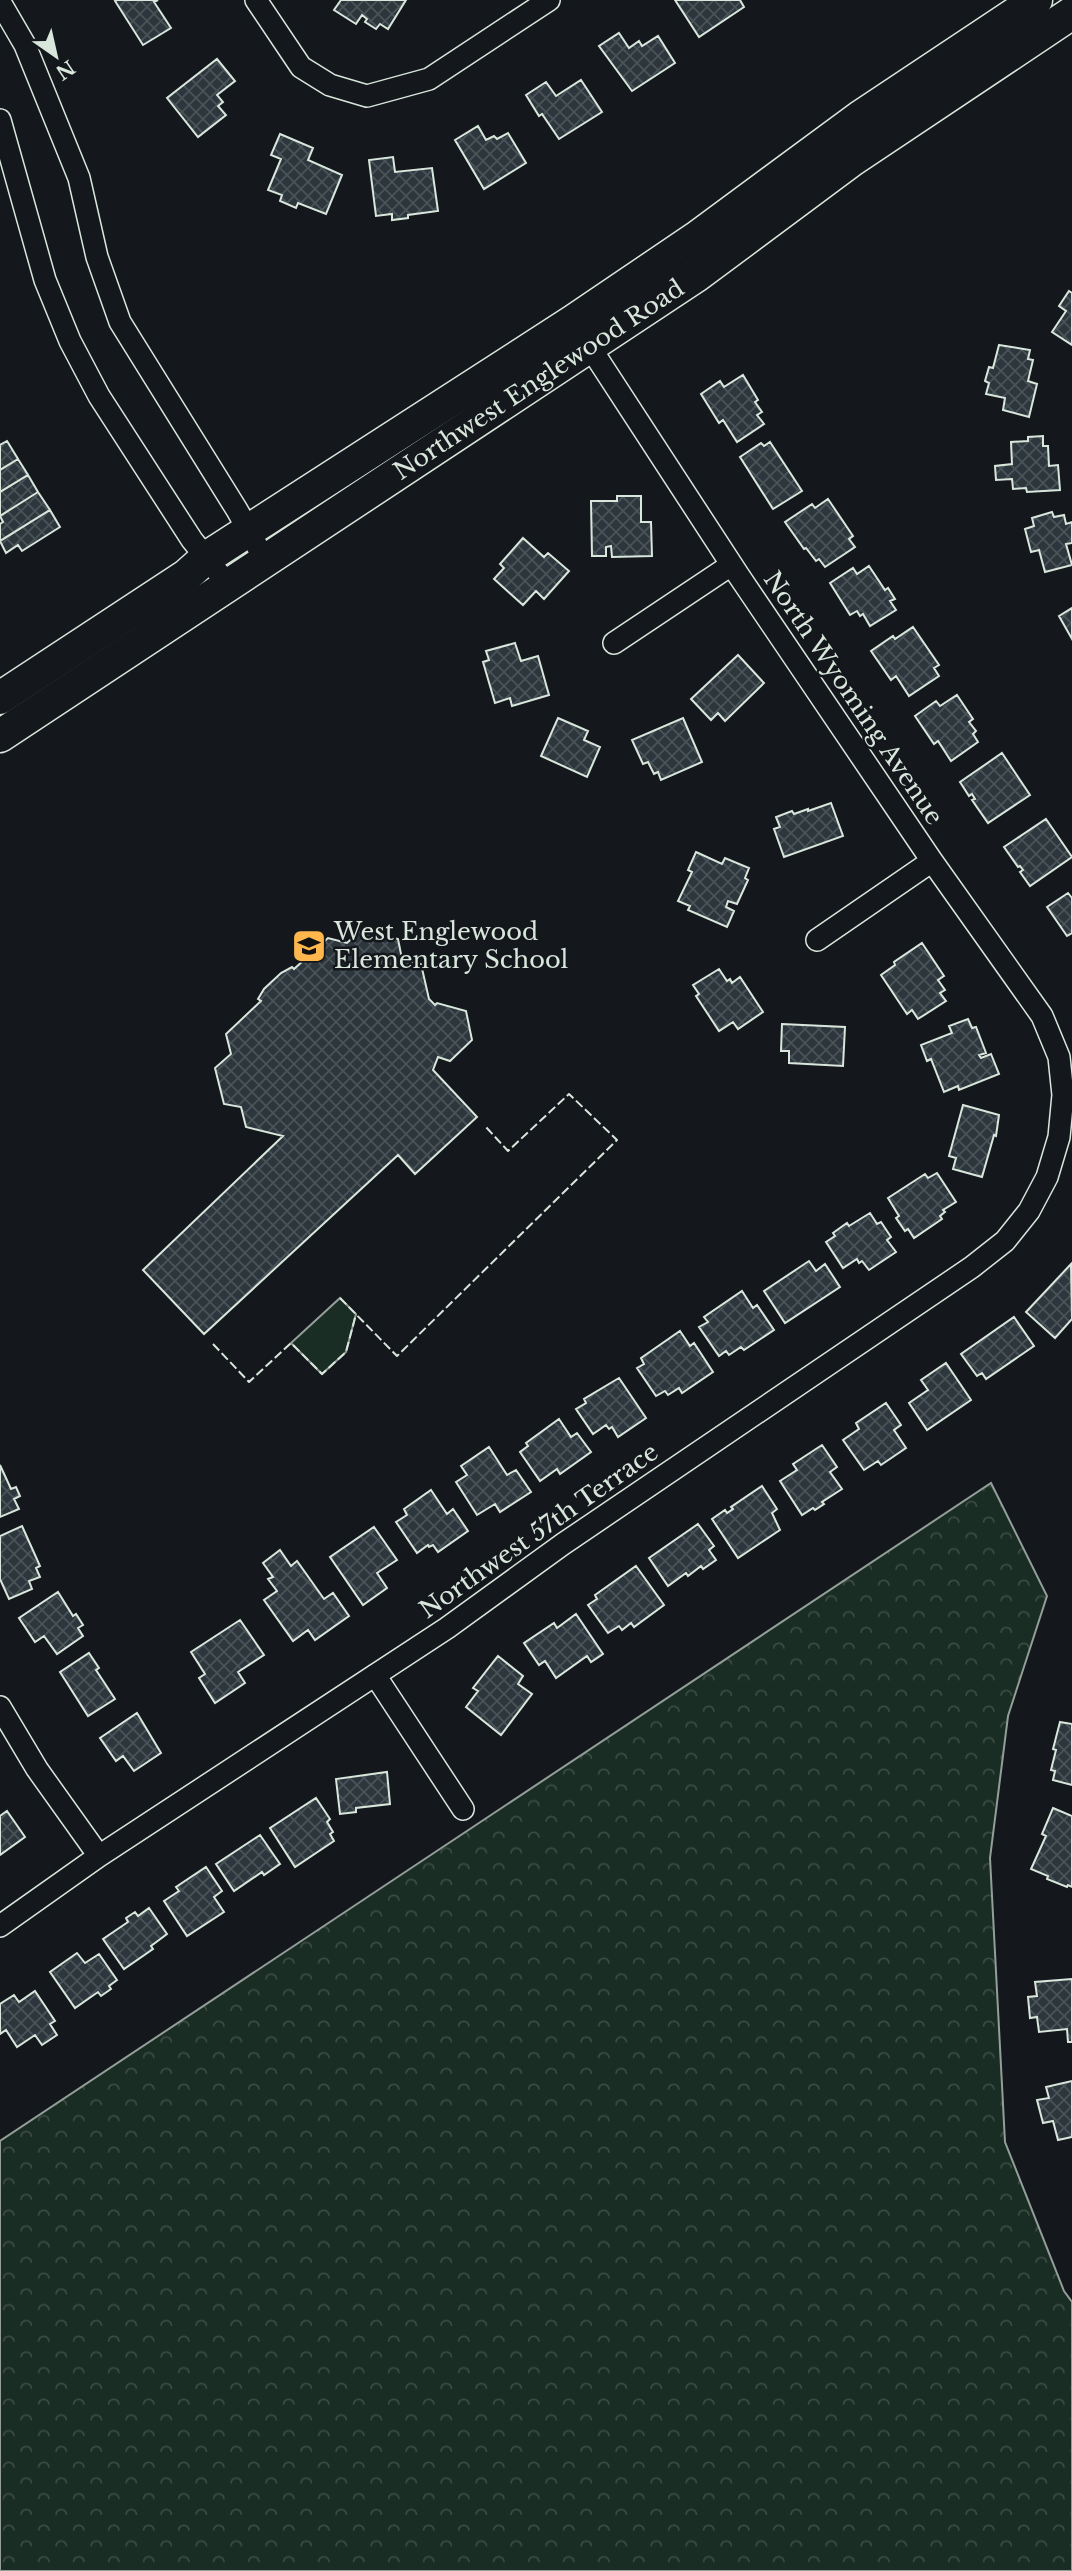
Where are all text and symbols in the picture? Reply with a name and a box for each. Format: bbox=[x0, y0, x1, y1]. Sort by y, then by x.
north arrow bbox=[21, 21, 91, 91]
text: N bbox=[51, 55, 79, 84]
street label: Northwest Englewood Road bbox=[388, 273, 689, 486]
street label: North Wyoming Avenue bbox=[758, 566, 949, 830]
place label: West Englewood Elementary School bbox=[333, 917, 569, 974]
school or university icon: West Englewood Elementary School bbox=[290, 927, 328, 965]
street label: Northwest 57th Terrace bbox=[414, 1437, 664, 1624]

